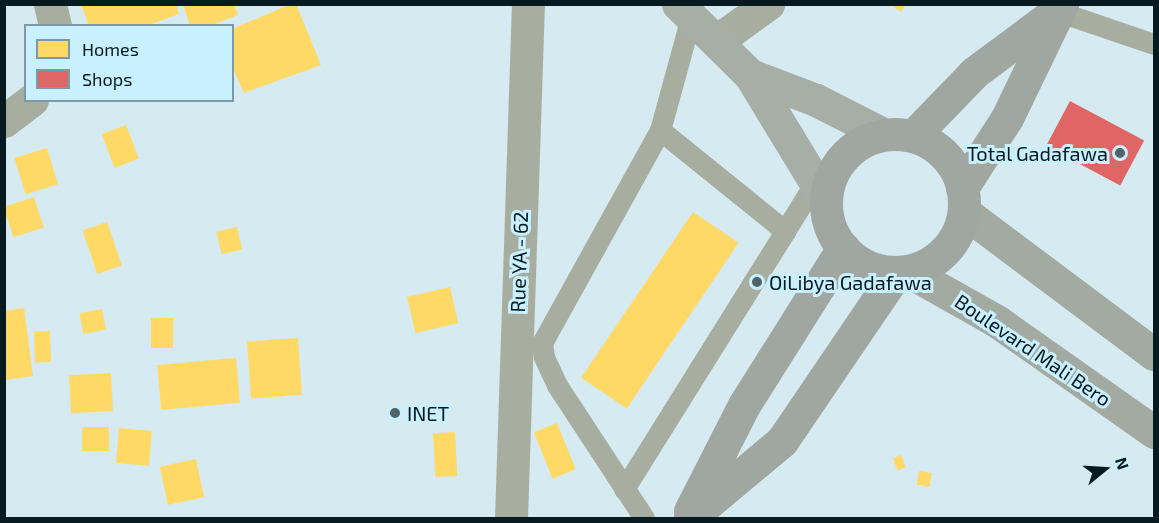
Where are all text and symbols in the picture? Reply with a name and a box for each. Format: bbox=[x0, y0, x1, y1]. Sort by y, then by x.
legend bbox=[24, 24, 234, 102]
text: Homes bbox=[82, 38, 139, 60]
text: Shops bbox=[82, 68, 132, 90]
place label: Total Gadafawa bbox=[966, 141, 1108, 165]
marker: Total Gadafawa bbox=[1113, 146, 1127, 160]
street label: Rue YA - 62 bbox=[505, 210, 533, 314]
place label: OiLibya Gadafawa bbox=[769, 270, 932, 294]
marker: OiLibya Gadafawa bbox=[750, 275, 764, 289]
street label: Boulevard Mali Bero bbox=[950, 289, 1116, 411]
place label: INET bbox=[407, 401, 449, 425]
marker: INET bbox=[388, 406, 402, 420]
north arrow bbox=[1075, 439, 1135, 499]
text: N bbox=[1112, 455, 1133, 472]

